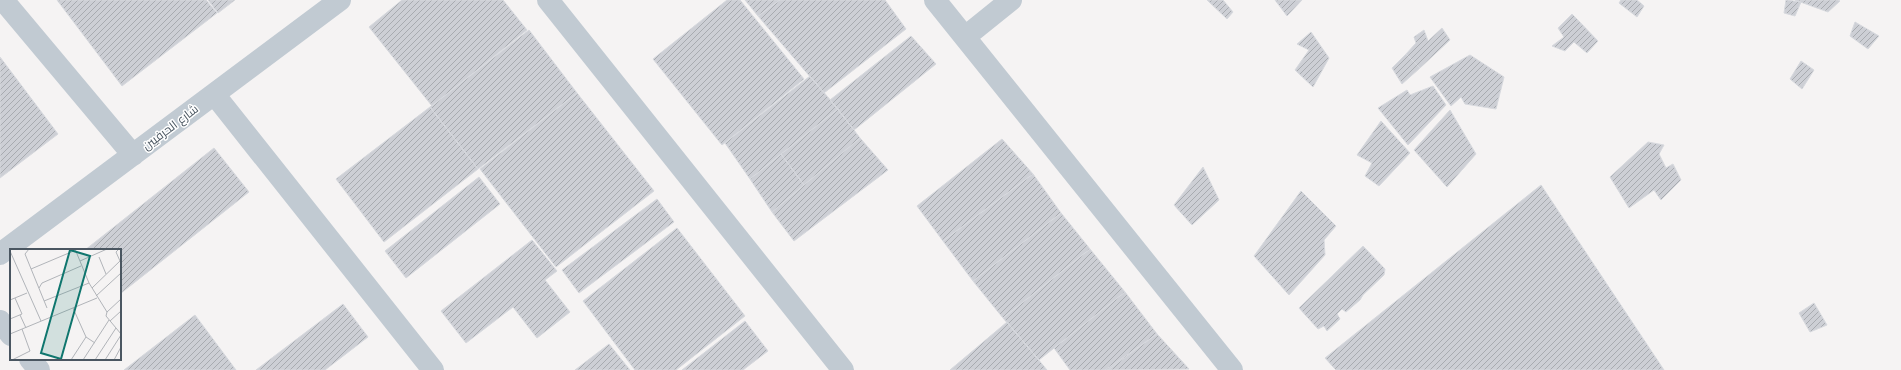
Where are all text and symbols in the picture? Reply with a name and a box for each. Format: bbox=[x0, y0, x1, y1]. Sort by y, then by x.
street label: شارع الحرفيين bbox=[139, 101, 202, 154]
inset map bbox=[10, 249, 121, 360]

